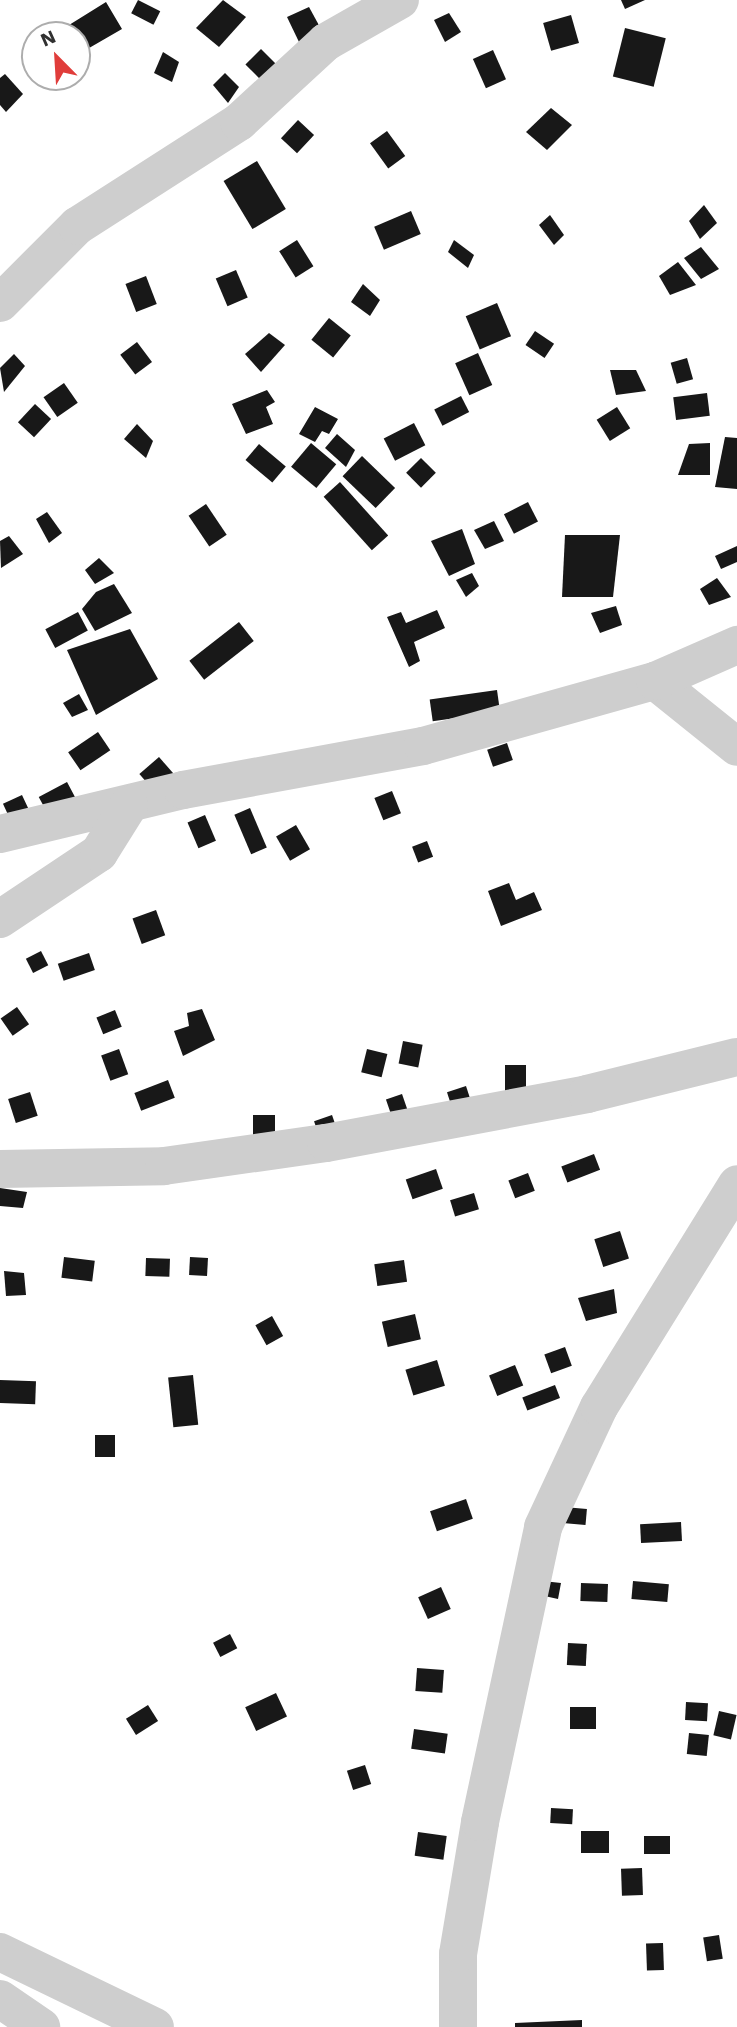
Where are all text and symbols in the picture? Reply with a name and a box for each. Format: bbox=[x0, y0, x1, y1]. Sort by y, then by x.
north arrow bbox=[21, 21, 91, 91]
text: N bbox=[37, 25, 59, 52]

